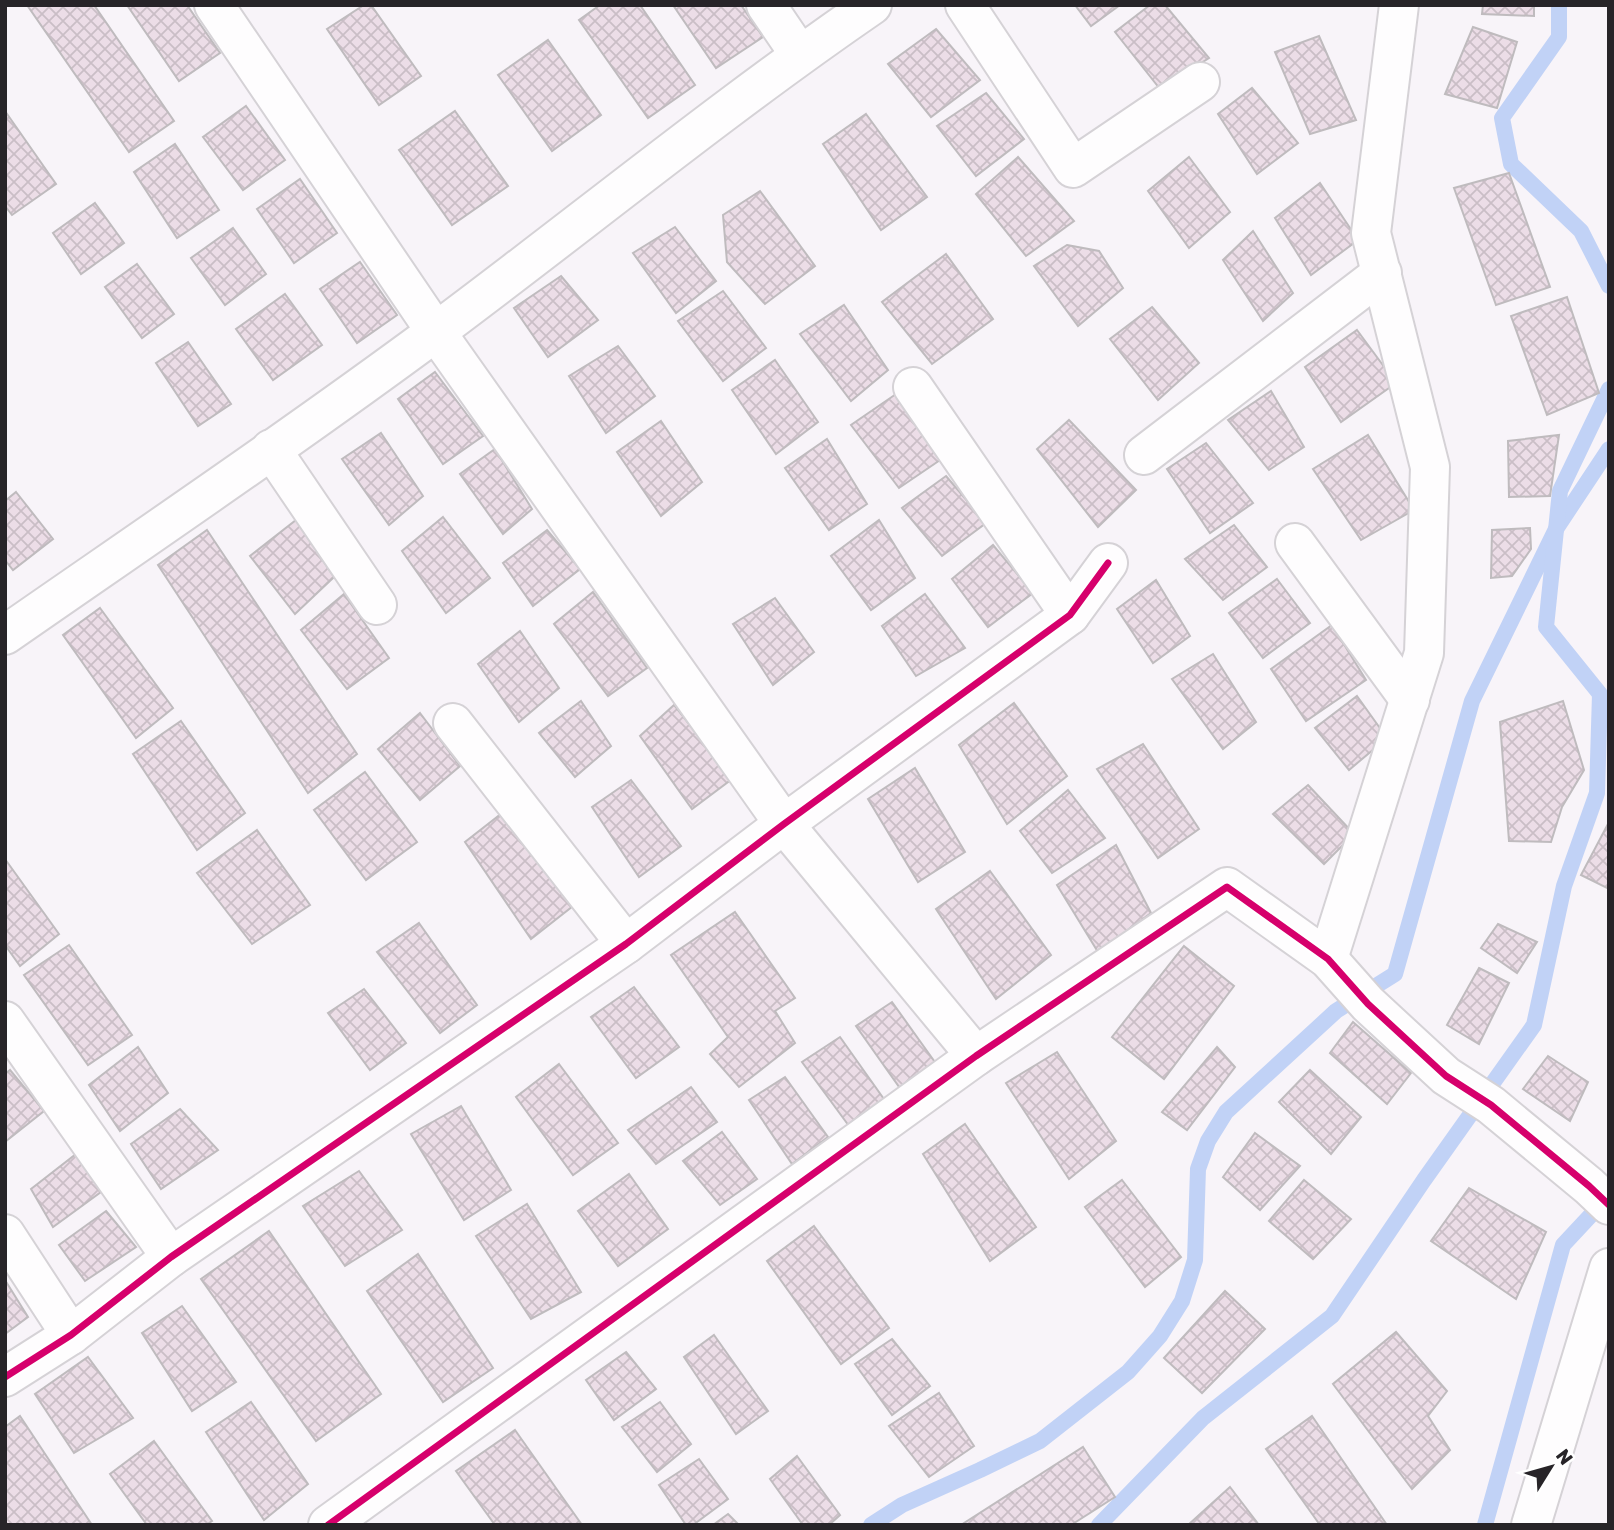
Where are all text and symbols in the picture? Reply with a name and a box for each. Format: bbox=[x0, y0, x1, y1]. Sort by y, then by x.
north arrow bbox=[1516, 1432, 1586, 1502]
text: N bbox=[1551, 1445, 1577, 1469]

